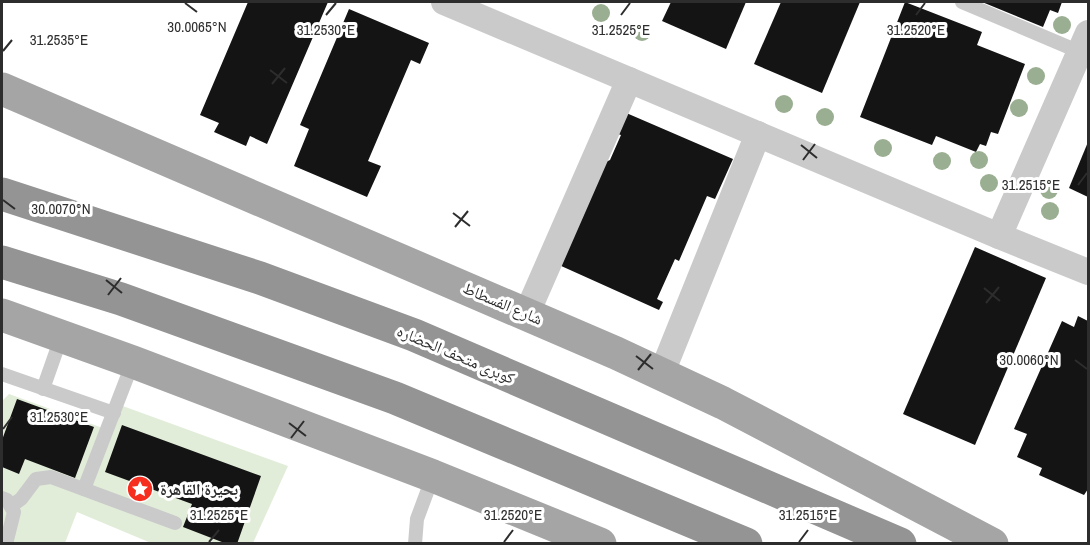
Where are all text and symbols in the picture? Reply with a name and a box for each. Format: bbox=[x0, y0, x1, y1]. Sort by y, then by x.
text: 30.0065°N bbox=[167, 16, 227, 37]
text: 31.2530°E bbox=[297, 19, 355, 40]
text: 31.2525°E bbox=[592, 19, 650, 40]
text: 31.2520°E bbox=[887, 19, 945, 40]
text: 31.2535°E bbox=[30, 29, 88, 50]
text: 31.2515°E bbox=[1002, 174, 1060, 195]
text: 30.0070°N bbox=[31, 198, 91, 219]
street label: شارع الفسطاط bbox=[460, 276, 546, 330]
street label: كوبرى متحف الحضاره bbox=[394, 319, 519, 389]
text: 30.0060°N bbox=[999, 349, 1059, 370]
text: 31.2530°E bbox=[30, 406, 88, 427]
place icon: بحيرة القاهرة bbox=[125, 474, 155, 504]
place label: بحيرة القاهرة bbox=[160, 478, 238, 500]
text: 31.2525°E bbox=[190, 504, 248, 525]
text: 31.2520°E bbox=[484, 504, 542, 525]
text: 31.2515°E bbox=[779, 504, 837, 525]

